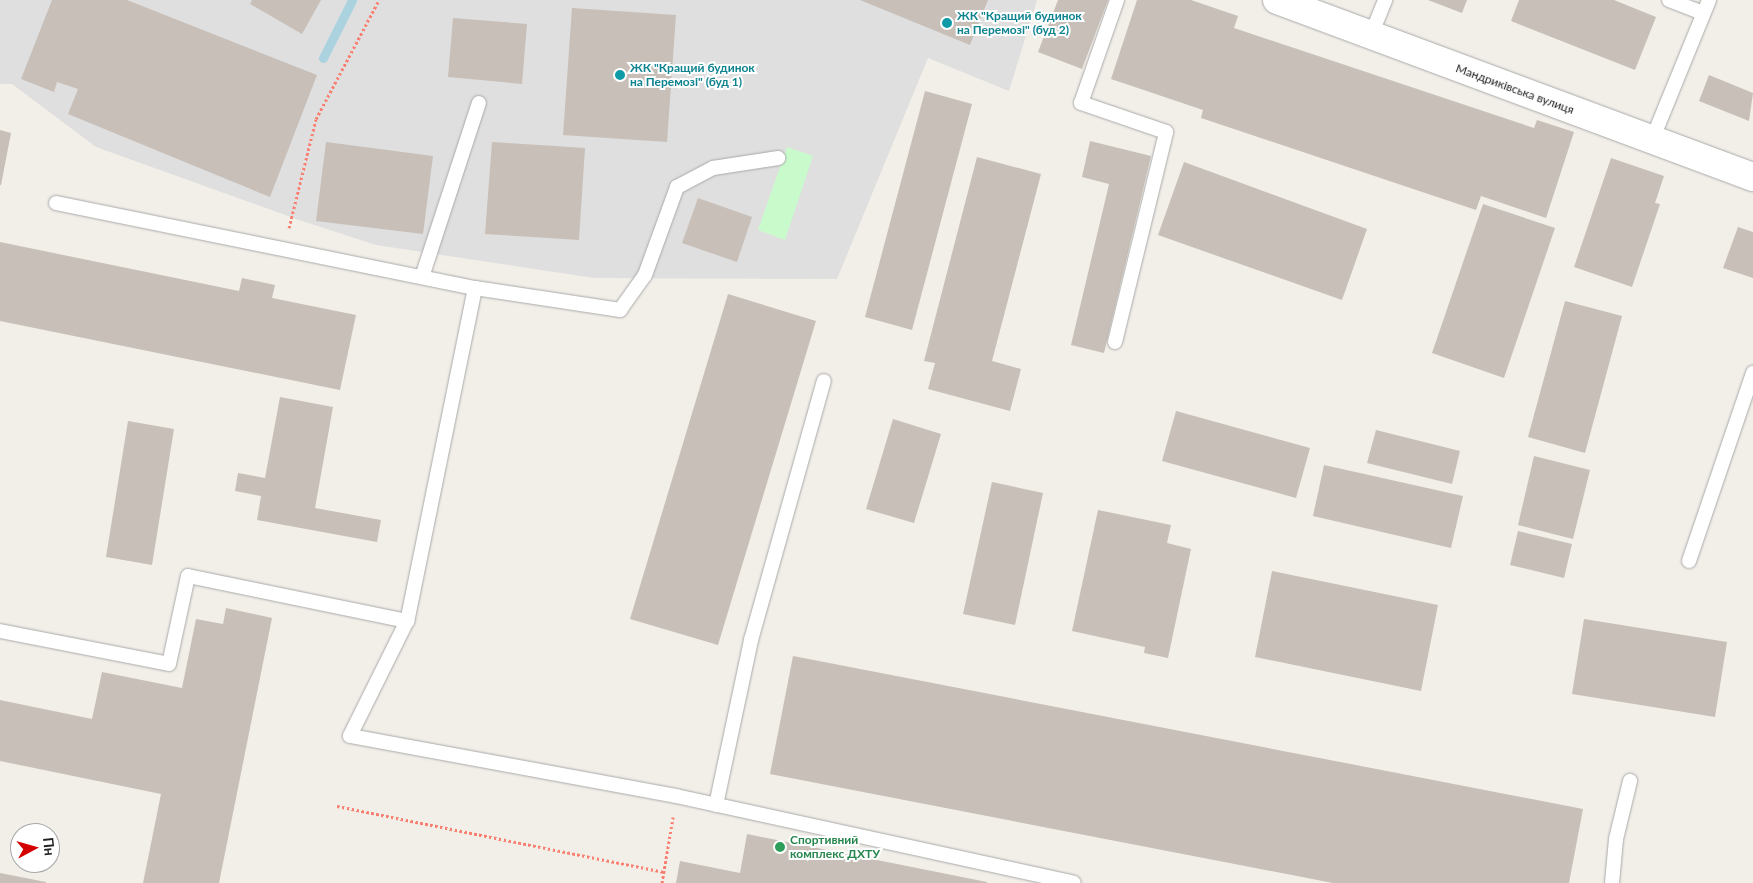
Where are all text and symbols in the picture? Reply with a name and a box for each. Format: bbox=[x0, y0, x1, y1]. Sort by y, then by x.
place label: ЖК "Кращий будинок на Перемозі" (буд 2) bbox=[957, 9, 1082, 37]
marker: ЖК "Кращий будинок на Перемозі" (буд 2) bbox=[941, 17, 953, 29]
place label: ЖК "Кращий будинок на Перемозі" (буд 1) bbox=[630, 61, 755, 89]
street label: Мандриківська вулиця bbox=[1454, 61, 1576, 117]
marker: ЖК "Кращий будинок на Перемозі" (буд 1) bbox=[614, 69, 626, 81]
north arrow bbox=[10, 823, 60, 873]
place label: Спортивний комплекс ДХТУ bbox=[790, 833, 880, 861]
text: Пн bbox=[40, 836, 59, 856]
marker: Спортивний комплекс ДХТУ bbox=[774, 841, 786, 853]

